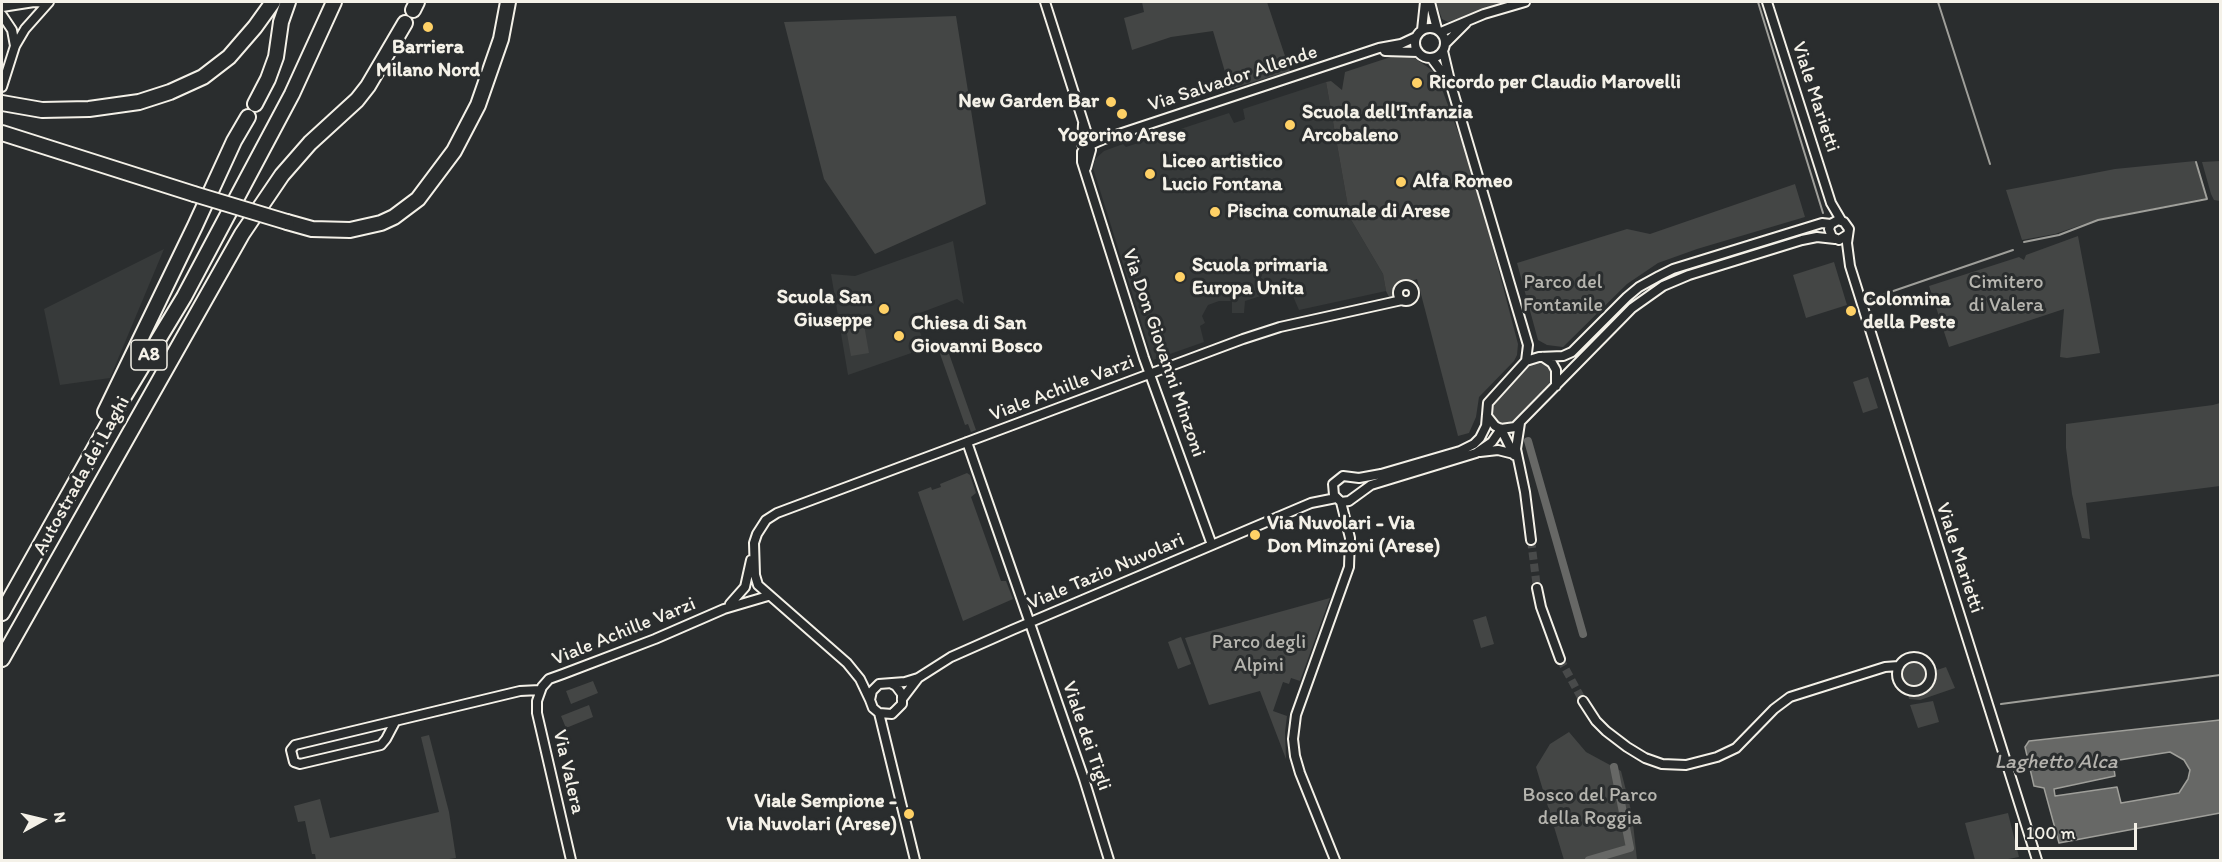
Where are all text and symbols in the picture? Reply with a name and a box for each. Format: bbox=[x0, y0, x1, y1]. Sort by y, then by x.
marker: Barriera Milano Nord bbox=[421, 20, 435, 34]
place label: Barriera Milano Nord bbox=[376, 36, 480, 83]
street label: Viale Marietti bbox=[1786, 39, 1844, 155]
street label: Via Salvador Allende bbox=[1145, 40, 1321, 118]
place label: Ricordo per Claudio Marovelli bbox=[1429, 71, 1681, 95]
marker: Ricordo per Claudio Marovelli bbox=[1410, 76, 1424, 90]
place label: New Garden Bar bbox=[958, 90, 1099, 114]
marker: New Garden Bar bbox=[1104, 95, 1118, 109]
place label: Scuola dell'Infanzia Arcobaleno bbox=[1302, 101, 1473, 148]
marker: Yogorino Arese bbox=[1115, 107, 1129, 121]
marker: Scuola dell'Infanzia Arcobaleno bbox=[1283, 118, 1297, 132]
place label: Yogorino Arese bbox=[1058, 124, 1186, 148]
place label: Liceo artistico Lucio Fontana bbox=[1162, 150, 1283, 197]
marker: Liceo artistico Lucio Fontana bbox=[1143, 167, 1157, 181]
place label: Alfa Romeo bbox=[1413, 170, 1513, 194]
marker: Alfa Romeo bbox=[1394, 175, 1408, 189]
place label: Piscina comunale di Arese bbox=[1227, 200, 1450, 224]
marker: Piscina comunale di Arese bbox=[1208, 205, 1222, 219]
street label: Via Don Giovanni Minzoni bbox=[1116, 246, 1210, 460]
place label: Scuola primaria Europa Unita bbox=[1192, 254, 1328, 301]
marker: Scuola primaria Europa Unita bbox=[1173, 270, 1187, 284]
park label: Parco del Fontanile bbox=[1523, 271, 1603, 318]
park label: Cimitero di Valera bbox=[1968, 271, 2044, 318]
place label: Scuola San Giuseppe bbox=[777, 286, 872, 333]
place label: Colonnina della Peste bbox=[1863, 288, 1955, 335]
marker: Scuola San Giuseppe bbox=[877, 302, 891, 316]
marker: Colonnina della Peste bbox=[1844, 304, 1858, 318]
place label: Chiesa di San Giovanni Bosco bbox=[911, 312, 1043, 359]
marker: Chiesa di San Giovanni Bosco bbox=[892, 329, 906, 343]
road number: A8 bbox=[131, 340, 167, 370]
street label: Viale Achille Varzi bbox=[986, 350, 1138, 428]
street label: Autostrada dei Laghi bbox=[28, 392, 136, 560]
street label: Viale Marietti bbox=[1930, 500, 1988, 616]
place label: Via Nuvolari - Via Don Minzoni (Arese) bbox=[1267, 512, 1440, 559]
street label: Viale Tazio Nuvolari bbox=[1024, 528, 1188, 616]
marker: Via Nuvolari - Via Don Minzoni (Arese) bbox=[1248, 528, 1262, 542]
street label: Viale Achille Varzi bbox=[549, 592, 699, 672]
park label: Parco degli Alpini bbox=[1212, 631, 1306, 678]
street label: Viale dei Tigli bbox=[1056, 678, 1116, 794]
street label: Via Valera bbox=[547, 728, 589, 816]
water label: Laghetto Alca bbox=[1994, 750, 2118, 776]
park label: Bosco del Parco della Roggia bbox=[1523, 784, 1657, 831]
north arrow bbox=[12, 790, 72, 850]
place label: Viale Sempione - Via Nuvolari (Arese) bbox=[727, 790, 897, 837]
marker: Viale Sempione - Via Nuvolari (Arese) bbox=[902, 807, 916, 821]
text: N bbox=[50, 811, 70, 824]
scale bar bbox=[2018, 811, 2140, 849]
text: 100 m bbox=[2026, 822, 2076, 844]

